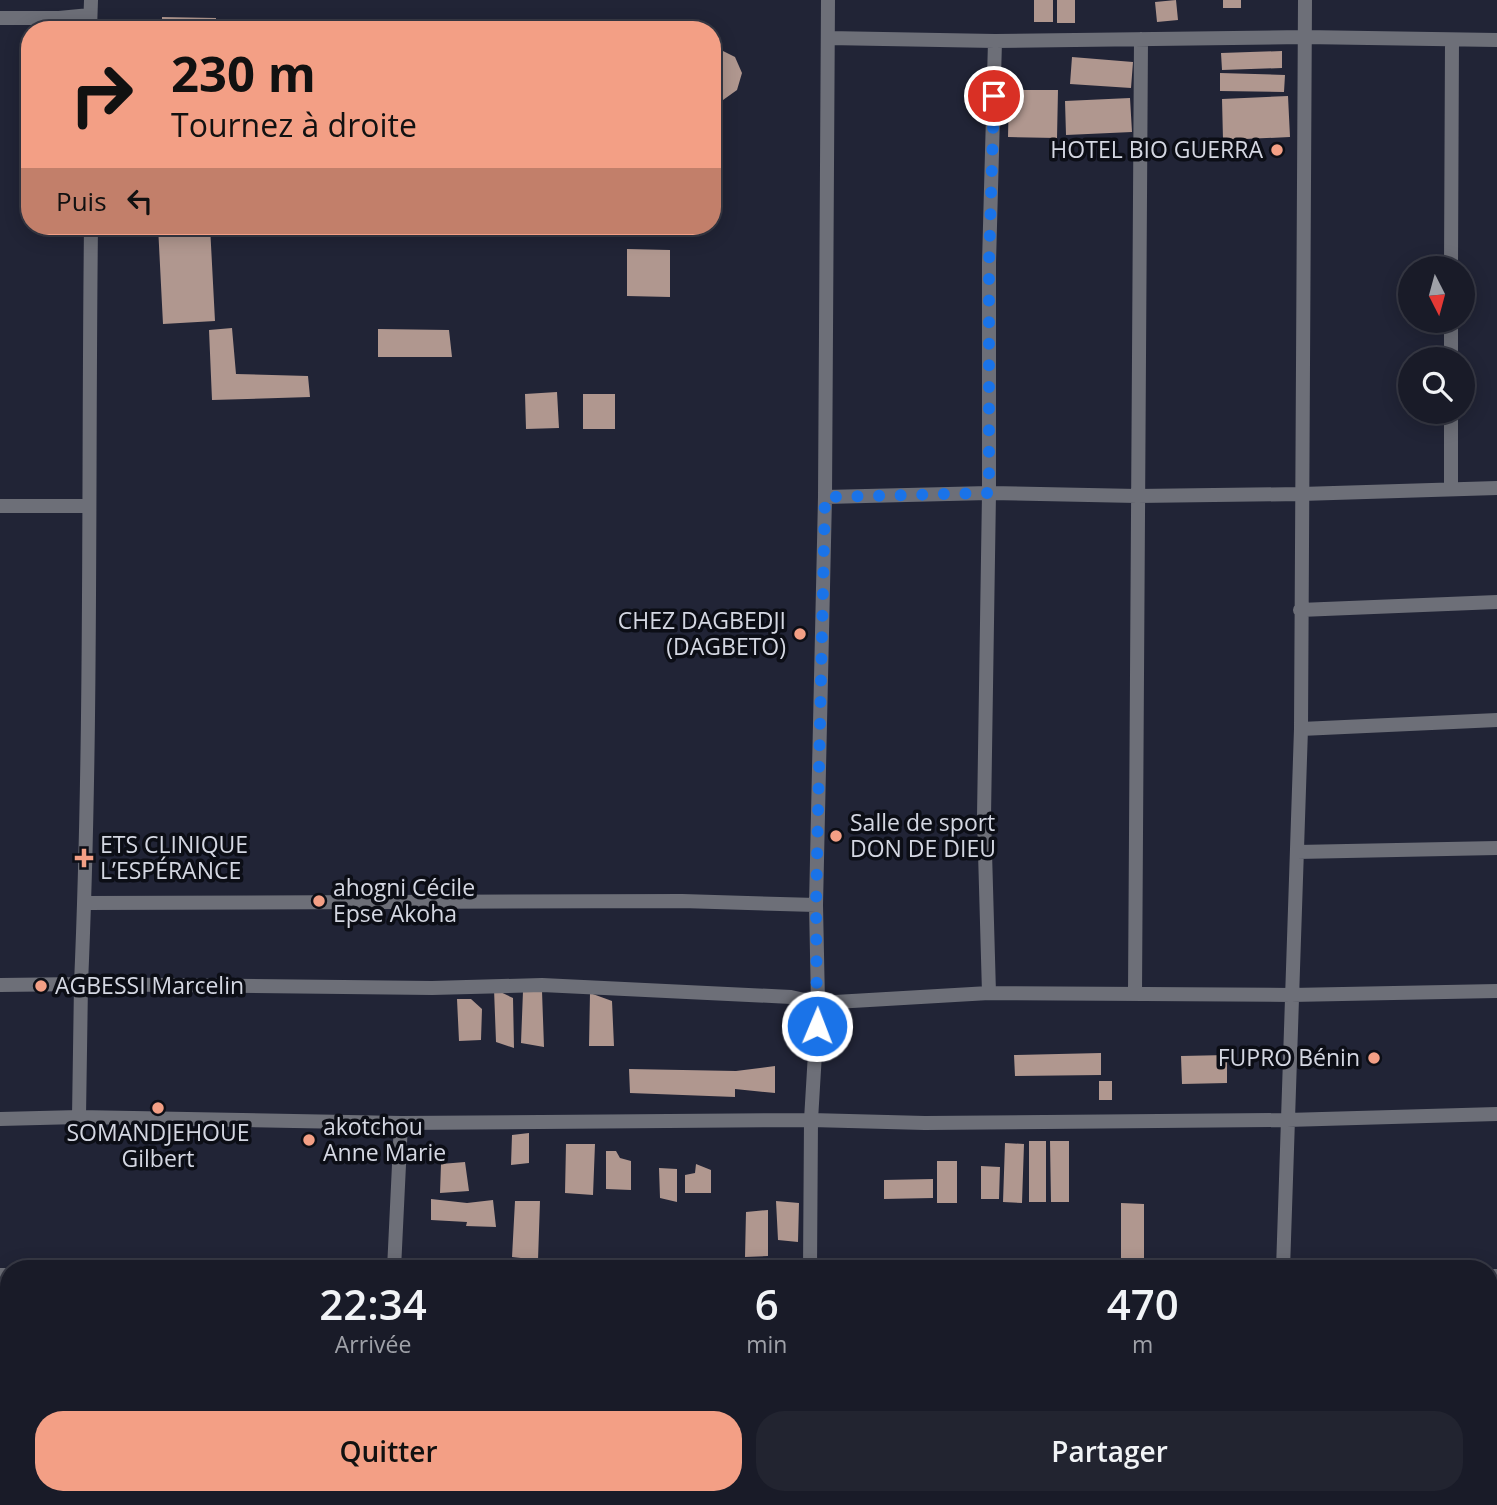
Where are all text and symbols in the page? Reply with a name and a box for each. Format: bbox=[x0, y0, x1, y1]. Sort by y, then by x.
text: 230 m bbox=[171, 40, 316, 106]
icon: right bbox=[56, 49, 147, 140]
pin bbox=[964, 66, 1024, 126]
icon: arrive bbox=[975, 77, 1013, 115]
text: Tournez à droite bbox=[171, 103, 417, 146]
place label: HOTEL BIO GUERRA bbox=[1050, 133, 1263, 165]
marker: HOTEL BIO GUERRA bbox=[1269, 142, 1285, 158]
icon: left bbox=[121, 182, 159, 220]
text: Puis bbox=[56, 183, 107, 219]
north arrow bbox=[1398, 256, 1475, 332]
map controls bbox=[1398, 256, 1475, 424]
button: search bbox=[1398, 347, 1475, 424]
place label: CHEZ DAGBEDJI (DAGBETO) bbox=[618, 604, 786, 662]
marker: CHEZ DAGBEDJI (DAGBETO) bbox=[792, 626, 808, 642]
place label: Salle de sport DON DE DIEU bbox=[850, 806, 996, 864]
place label: ETS CLINIQUE L’ESPÉRANCE bbox=[100, 828, 248, 886]
marker: Salle de sport DON DE DIEU bbox=[828, 828, 844, 844]
marker: ETS CLINIQUE L’ESPÉRANCE bbox=[74, 848, 94, 868]
place label: ahogni Cécile Epse Akoha bbox=[333, 871, 475, 929]
marker: ahogni Cécile Epse Akoha bbox=[311, 893, 327, 909]
place label: AGBESSI Marcelin bbox=[55, 969, 244, 1001]
marker: AGBESSI Marcelin bbox=[33, 978, 49, 994]
position arrow bbox=[780, 989, 854, 1063]
place label: FUPRO Bénin bbox=[1218, 1041, 1360, 1073]
marker: FUPRO Bénin bbox=[1366, 1050, 1382, 1066]
marker: SOMANDJEHOUE Gilbert bbox=[150, 1100, 166, 1116]
place label: akotchou Anne Marie bbox=[323, 1110, 446, 1168]
place label: SOMANDJEHOUE Gilbert bbox=[66, 1116, 250, 1174]
marker: akotchou Anne Marie bbox=[301, 1132, 317, 1148]
text: 22:34 bbox=[319, 1275, 427, 1332]
text: 6 bbox=[755, 1275, 779, 1332]
text: 470 bbox=[1107, 1275, 1179, 1332]
text: Arrivée bbox=[335, 1328, 411, 1360]
text: min bbox=[746, 1328, 787, 1360]
text: m bbox=[1132, 1328, 1153, 1360]
button: Quitter bbox=[35, 1411, 742, 1491]
button: Partager bbox=[756, 1411, 1463, 1491]

